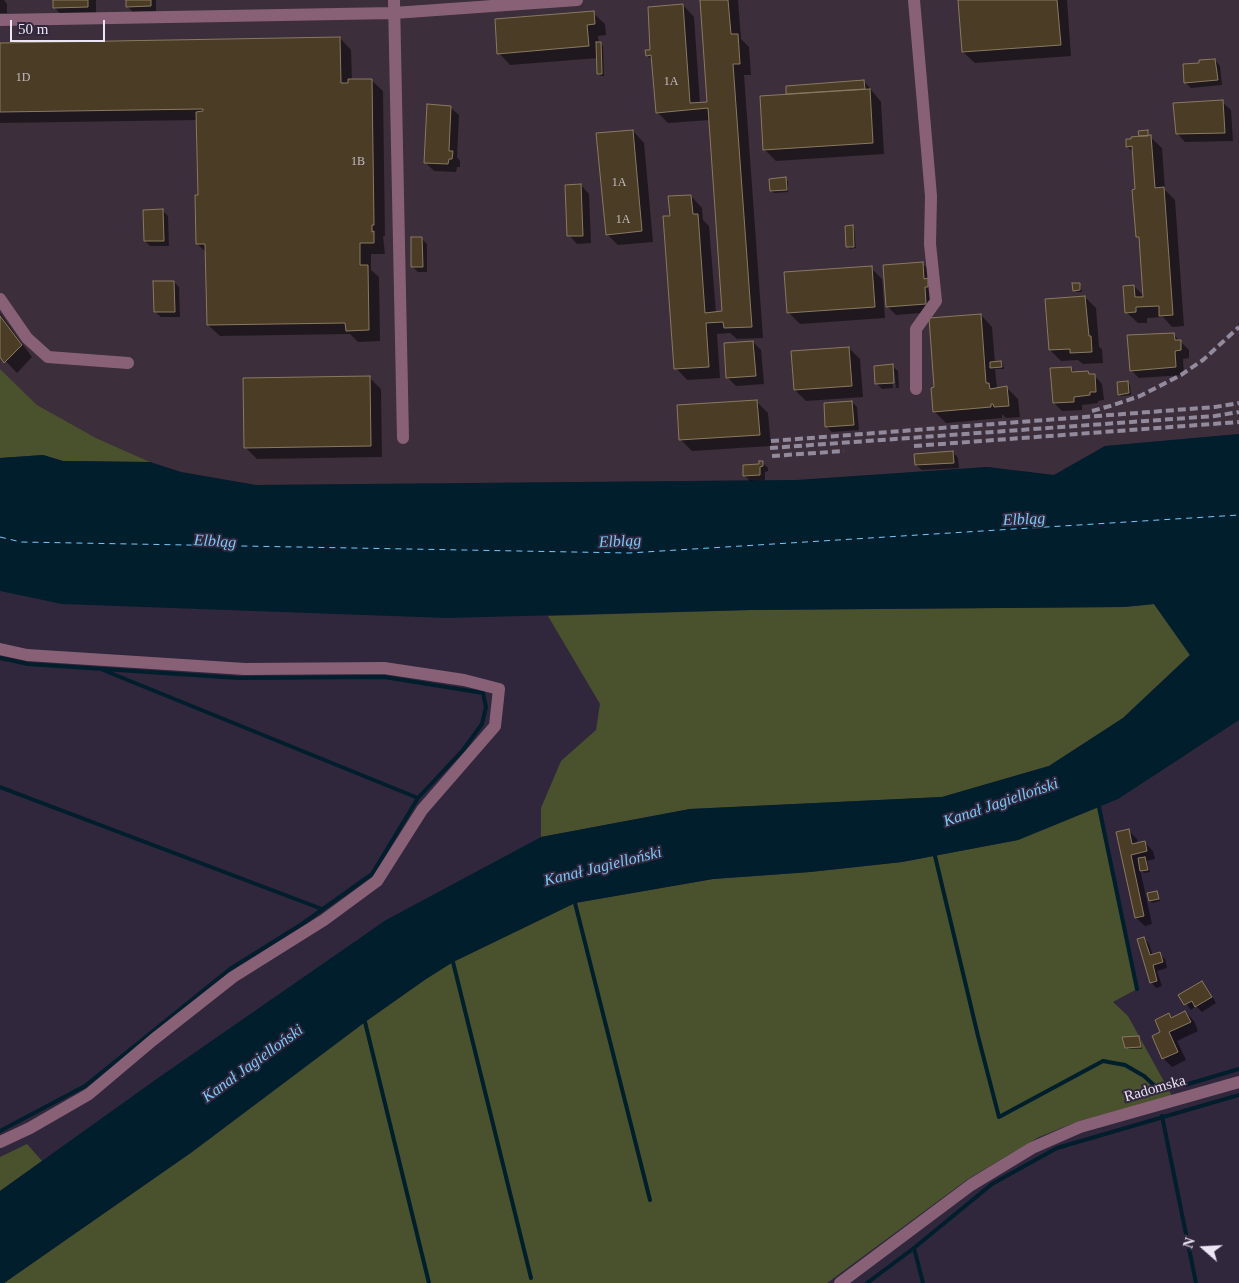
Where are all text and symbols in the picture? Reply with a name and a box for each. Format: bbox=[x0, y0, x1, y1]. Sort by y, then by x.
scale bar bbox=[12, 10, 108, 42]
text: 50 m bbox=[18, 21, 48, 37]
house number: 1D bbox=[16, 71, 30, 85]
house number: 1A bbox=[664, 75, 678, 89]
house number: 1B bbox=[351, 155, 365, 169]
house number: 1A bbox=[612, 176, 626, 190]
house number: 1A bbox=[616, 213, 630, 227]
water label: Elbląg bbox=[1002, 509, 1046, 531]
water label: Elbląg bbox=[193, 531, 237, 553]
water label: Elbląg bbox=[598, 531, 642, 553]
water label: Kanał Jagielloński bbox=[941, 774, 1061, 832]
water label: Kanał Jagielloński bbox=[542, 843, 664, 891]
water label: Kanał Jagielloński bbox=[199, 1021, 307, 1107]
street label: Radomska bbox=[1122, 1072, 1188, 1106]
north arrow bbox=[1179, 1223, 1229, 1273]
text: N bbox=[1181, 1236, 1198, 1250]

